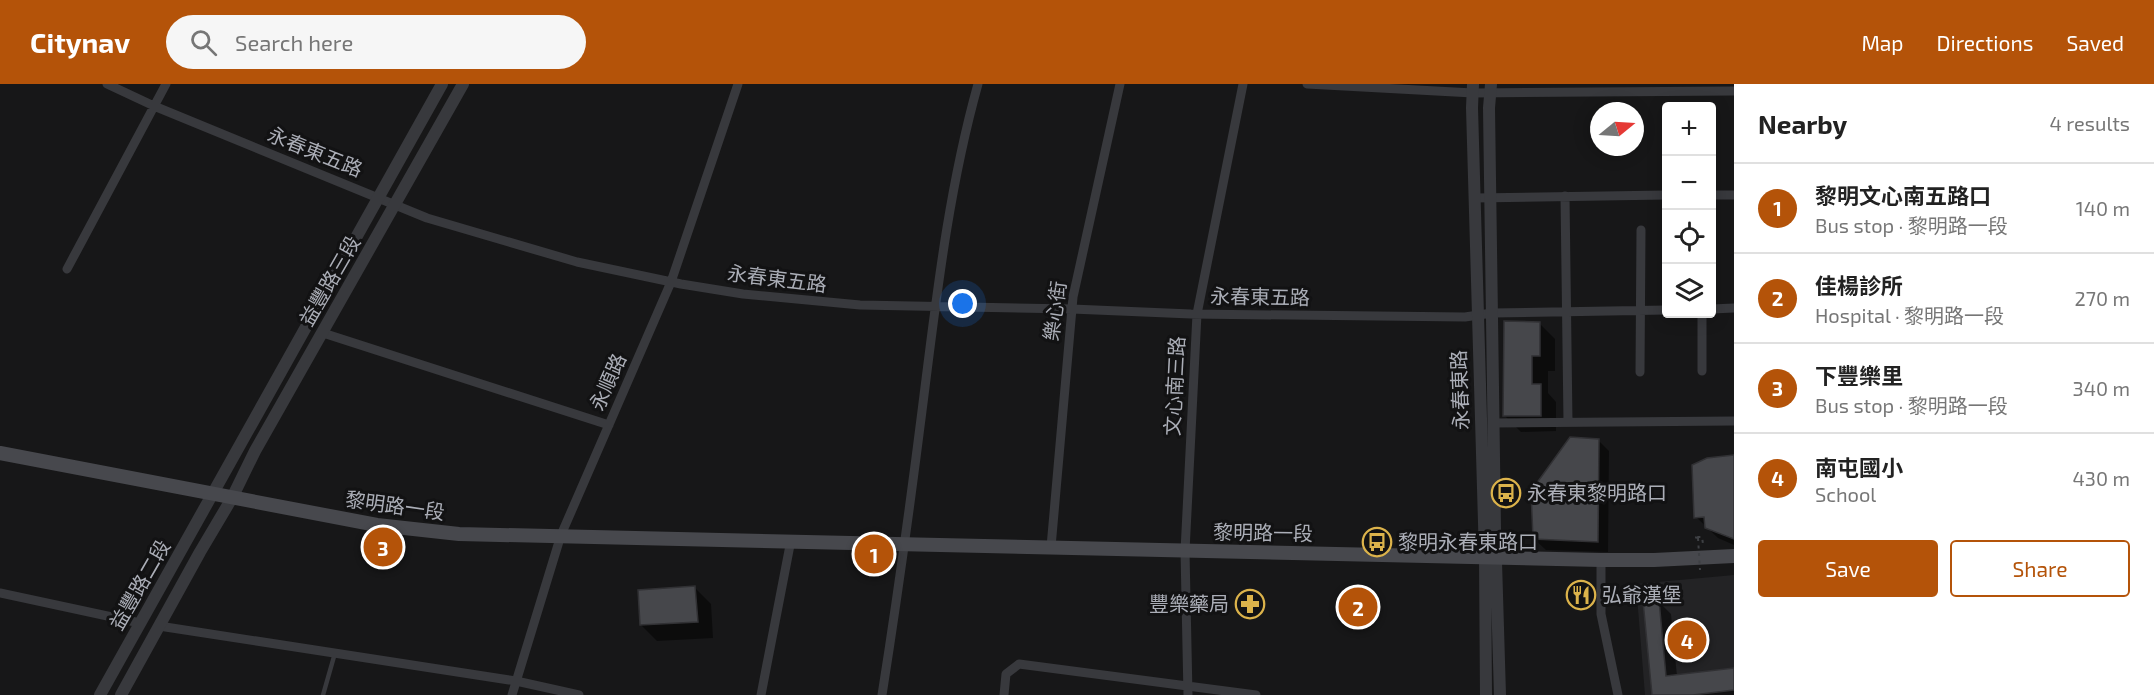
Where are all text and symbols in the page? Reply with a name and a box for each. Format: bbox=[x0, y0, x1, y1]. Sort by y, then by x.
search box bbox=[166, 15, 586, 69]
text: Citynav bbox=[30, 25, 130, 59]
icon: search bbox=[187, 26, 220, 59]
text: Search here bbox=[235, 29, 353, 55]
text: Map bbox=[1861, 30, 1904, 55]
text: Directions bbox=[1937, 30, 2033, 55]
text: Saved bbox=[2066, 30, 2124, 55]
north arrow bbox=[1590, 102, 1644, 156]
map controls bbox=[1662, 102, 1716, 318]
button: + bbox=[1662, 102, 1716, 156]
text: Nearby bbox=[1758, 108, 1847, 139]
text: 4 results bbox=[2050, 111, 2130, 135]
street label: 永春東五路 bbox=[265, 121, 366, 181]
button: − bbox=[1662, 156, 1716, 210]
text: 黎明文心南五路口 bbox=[1815, 182, 1991, 208]
text: 1 bbox=[1773, 196, 1782, 220]
text: 140 m bbox=[2076, 196, 2130, 220]
button: locate bbox=[1662, 210, 1716, 264]
text: Bus stop · 黎明路一段 bbox=[1815, 213, 2008, 237]
street label: 益豐路三段 bbox=[294, 231, 365, 330]
street label: 永春東五路 bbox=[726, 260, 828, 296]
button: layers bbox=[1662, 264, 1716, 318]
text: 佳楊診所 bbox=[1815, 272, 1903, 298]
street label: 樂心街 bbox=[1038, 279, 1070, 342]
street label: 永春東五路 bbox=[1210, 283, 1310, 309]
text: 2 bbox=[1772, 286, 1783, 310]
text: 270 m bbox=[2074, 286, 2130, 310]
your location bbox=[948, 289, 977, 318]
text: Hospital · 黎明路一段 bbox=[1815, 303, 2004, 327]
street label: 文心南三路 bbox=[1159, 335, 1189, 437]
street label: 永順路 bbox=[584, 349, 630, 414]
street label: 永春東路 bbox=[1446, 350, 1472, 430]
text: 下豐樂里 bbox=[1815, 362, 1903, 388]
text: 3 bbox=[1772, 376, 1783, 400]
text: 340 m bbox=[2073, 376, 2130, 400]
text: Bus stop · 黎明路一段 bbox=[1815, 393, 2008, 417]
text: 南屯國小 bbox=[1815, 454, 1903, 480]
text: 4 bbox=[1771, 466, 1784, 490]
text: 430 m bbox=[2073, 466, 2130, 490]
bus stop icon: 永春東黎明路口 bbox=[1490, 477, 1522, 509]
place label: 永春東黎明路口 bbox=[1527, 480, 1667, 504]
text: School bbox=[1815, 482, 1876, 506]
street label: 黎明路一段 bbox=[344, 486, 446, 524]
street label: 黎明路一段 bbox=[1213, 519, 1313, 545]
pin: 3 bbox=[364, 524, 403, 570]
bus stop icon: 黎明永春東路口 bbox=[1361, 526, 1393, 558]
place label: 黎明永春東路口 bbox=[1398, 529, 1538, 553]
pin: 1 bbox=[854, 532, 894, 576]
street label: 益豐路二段 bbox=[104, 535, 175, 634]
button: Save bbox=[1758, 540, 1938, 597]
button: Share bbox=[1950, 540, 2130, 597]
restaurant icon: 弘爺漢堡 bbox=[1565, 579, 1597, 611]
place label: 弘爺漢堡 bbox=[1602, 582, 1682, 606]
pin: 2 bbox=[1338, 584, 1378, 630]
pharmacy icon: 豐樂藥局 bbox=[1234, 588, 1266, 620]
place label: 豐樂藥局 bbox=[1149, 591, 1229, 615]
pin: 4 bbox=[1668, 618, 1706, 662]

